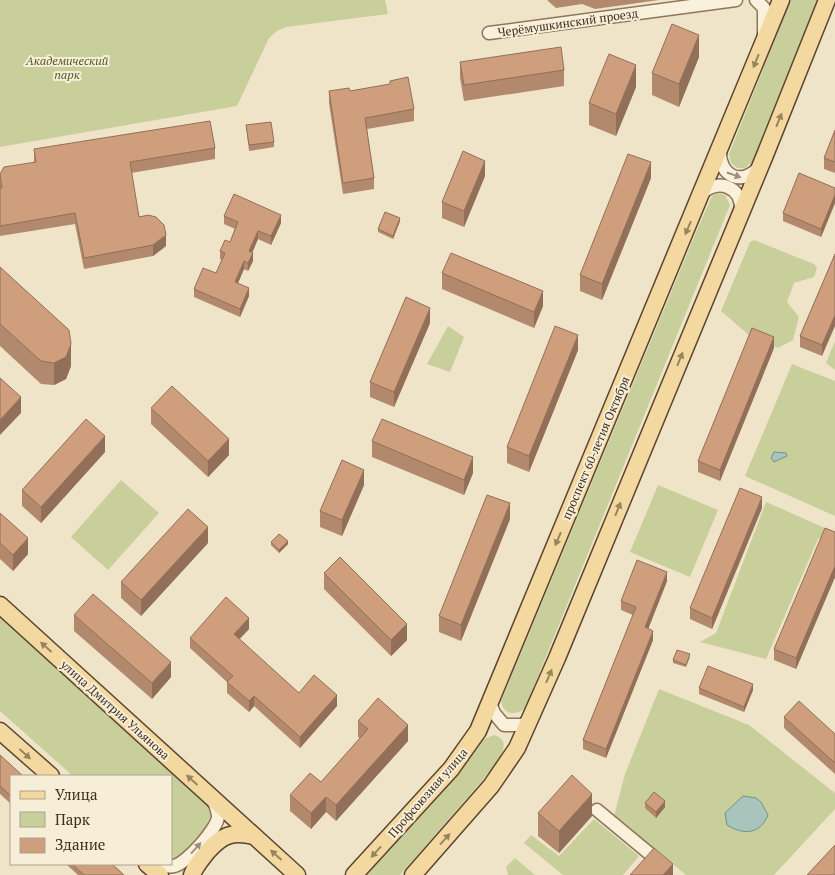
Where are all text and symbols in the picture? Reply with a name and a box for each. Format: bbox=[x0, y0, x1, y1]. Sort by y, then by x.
street label: Черёмушкинский проезд bbox=[497, 5, 639, 40]
park label: Академический парк bbox=[25, 53, 109, 82]
one-way arrow bbox=[752, 54, 760, 69]
one-way arrow bbox=[775, 112, 783, 127]
one-way arrow bbox=[727, 171, 742, 179]
one-way arrow bbox=[683, 221, 691, 235]
one-way arrow bbox=[676, 351, 684, 366]
street label: проспект 60-летия Октября bbox=[559, 374, 633, 522]
one-way arrow bbox=[615, 502, 622, 517]
one-way arrow bbox=[554, 532, 561, 547]
one-way arrow bbox=[40, 641, 52, 653]
street label: улица Дмитрия Ульянова bbox=[57, 656, 173, 762]
one-way arrow bbox=[545, 668, 553, 683]
street label: Профсоюзная улица bbox=[385, 745, 471, 840]
one-way arrow bbox=[19, 748, 31, 760]
one-way arrow bbox=[186, 774, 198, 786]
legend bbox=[10, 775, 172, 865]
text: Улица bbox=[55, 784, 98, 804]
text: Парк bbox=[55, 809, 91, 829]
one-way arrow bbox=[440, 832, 451, 845]
text: Здание bbox=[55, 834, 105, 854]
one-way arrow bbox=[190, 843, 202, 855]
one-way arrow bbox=[370, 845, 382, 857]
one-way arrow bbox=[270, 849, 282, 861]

